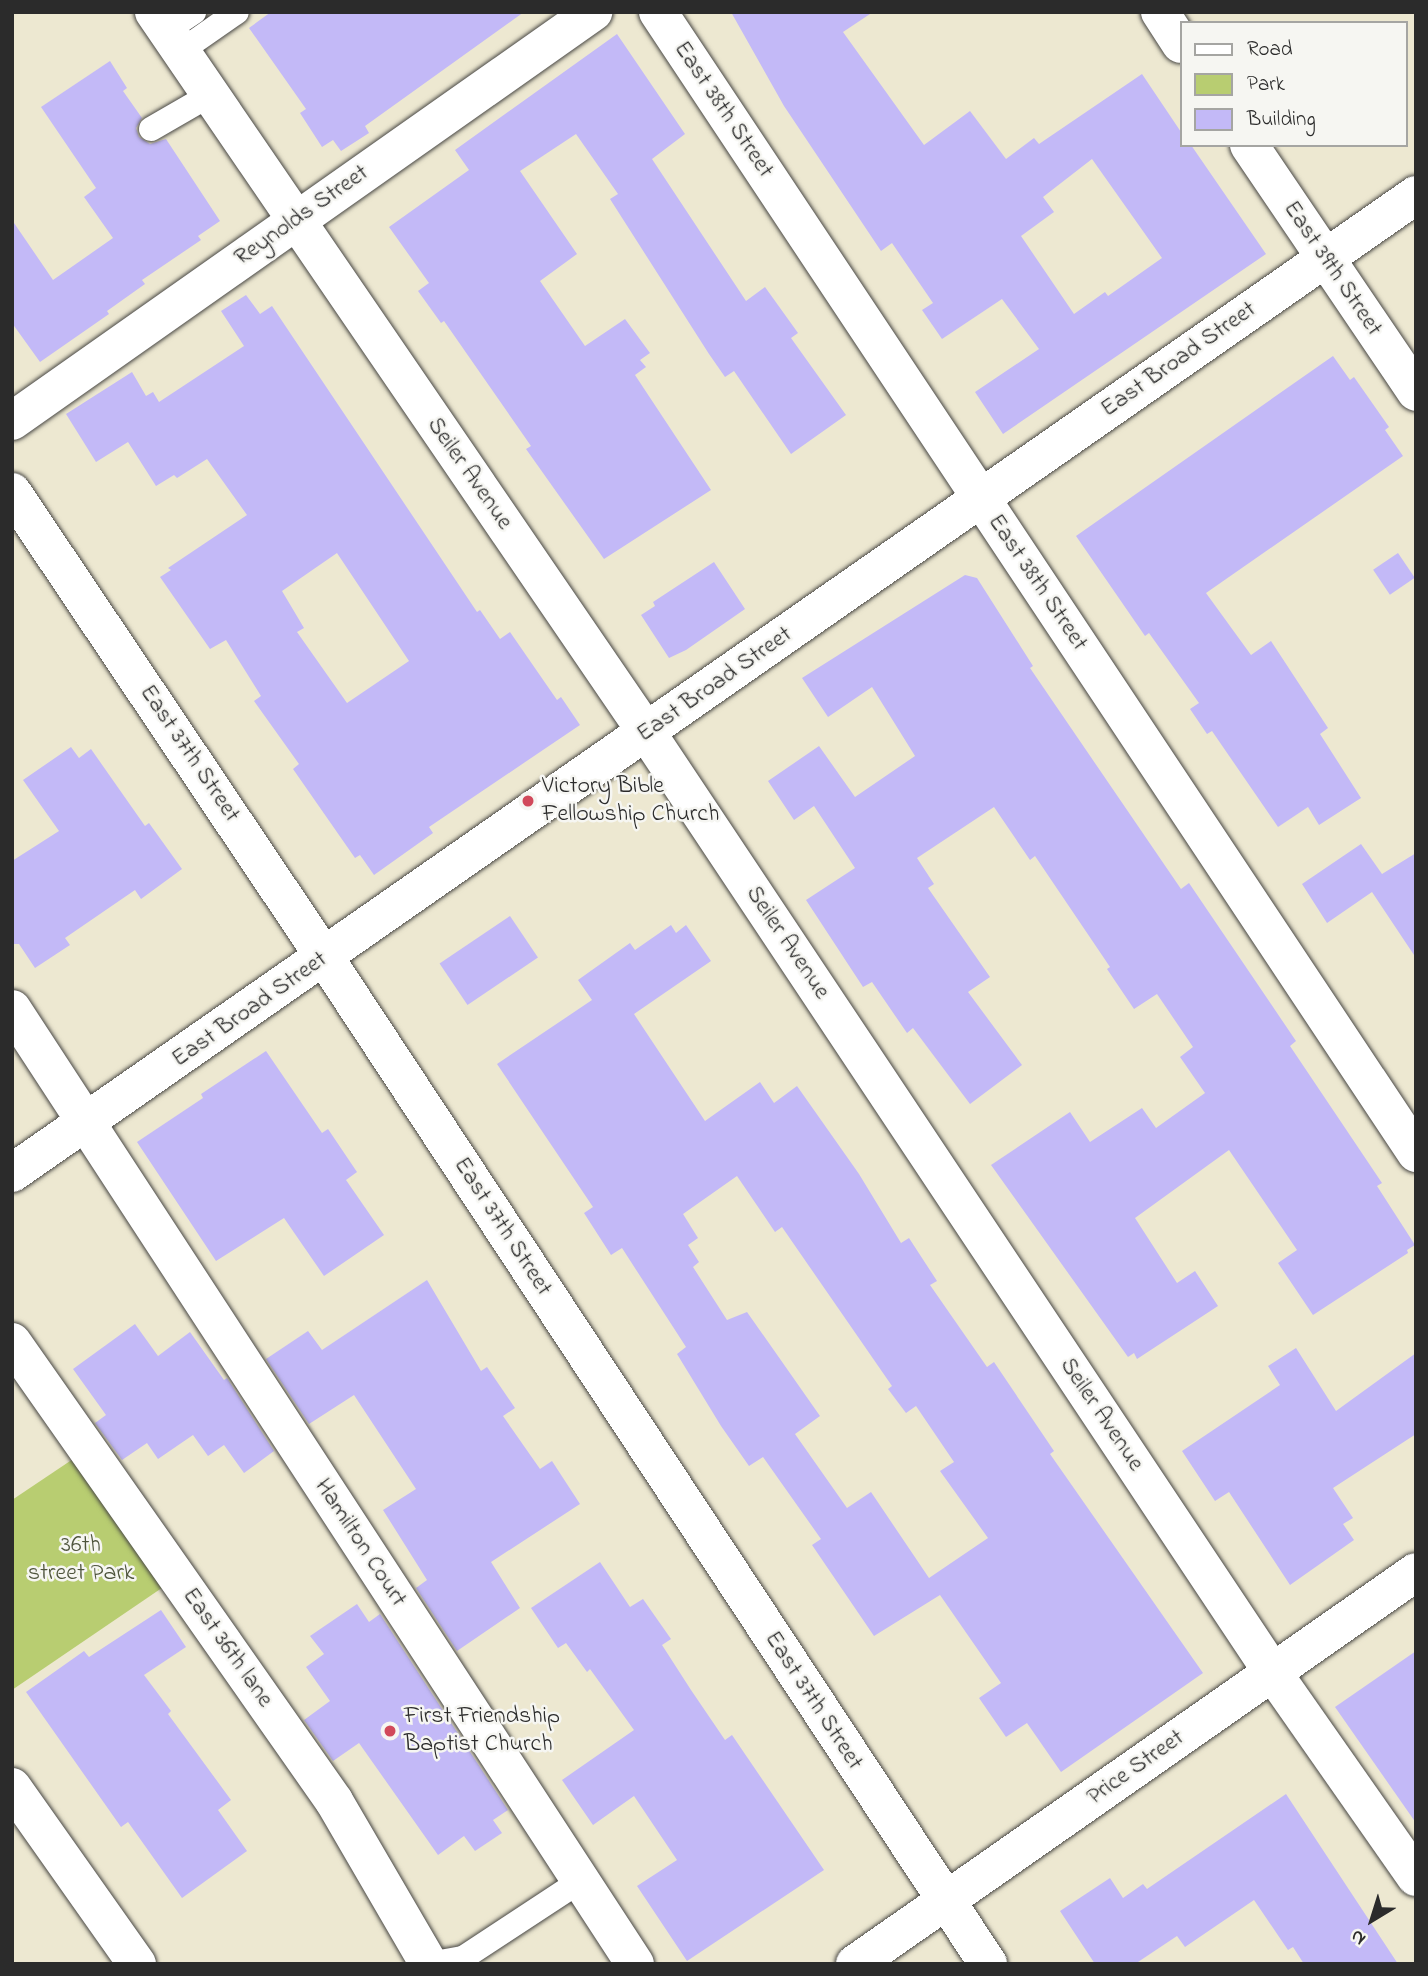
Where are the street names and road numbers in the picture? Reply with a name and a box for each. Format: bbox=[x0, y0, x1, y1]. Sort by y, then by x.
street label: East 38th Street bbox=[667, 36, 779, 184]
street label: Reynolds Street bbox=[229, 159, 375, 273]
street label: East 39th Street bbox=[1276, 196, 1388, 342]
street label: East Broad Street bbox=[1096, 296, 1262, 424]
street label: Seiler Avenue bbox=[420, 412, 518, 536]
street label: East 38th Street bbox=[981, 509, 1093, 657]
street label: East Broad Street bbox=[632, 621, 798, 749]
street label: East 37th Street bbox=[132, 680, 246, 828]
street label: Seiler Avenue bbox=[739, 881, 835, 1005]
street label: East Broad Street bbox=[167, 946, 333, 1074]
street label: East 37th Street bbox=[446, 1152, 558, 1302]
street label: Seiler Avenue bbox=[1053, 1353, 1149, 1477]
street label: Hamilton Court bbox=[308, 1473, 412, 1613]
street label: East 36th lane bbox=[175, 1583, 279, 1713]
street label: East 37th Street bbox=[757, 1626, 869, 1776]
street label: Price Street bbox=[1082, 1724, 1190, 1812]

